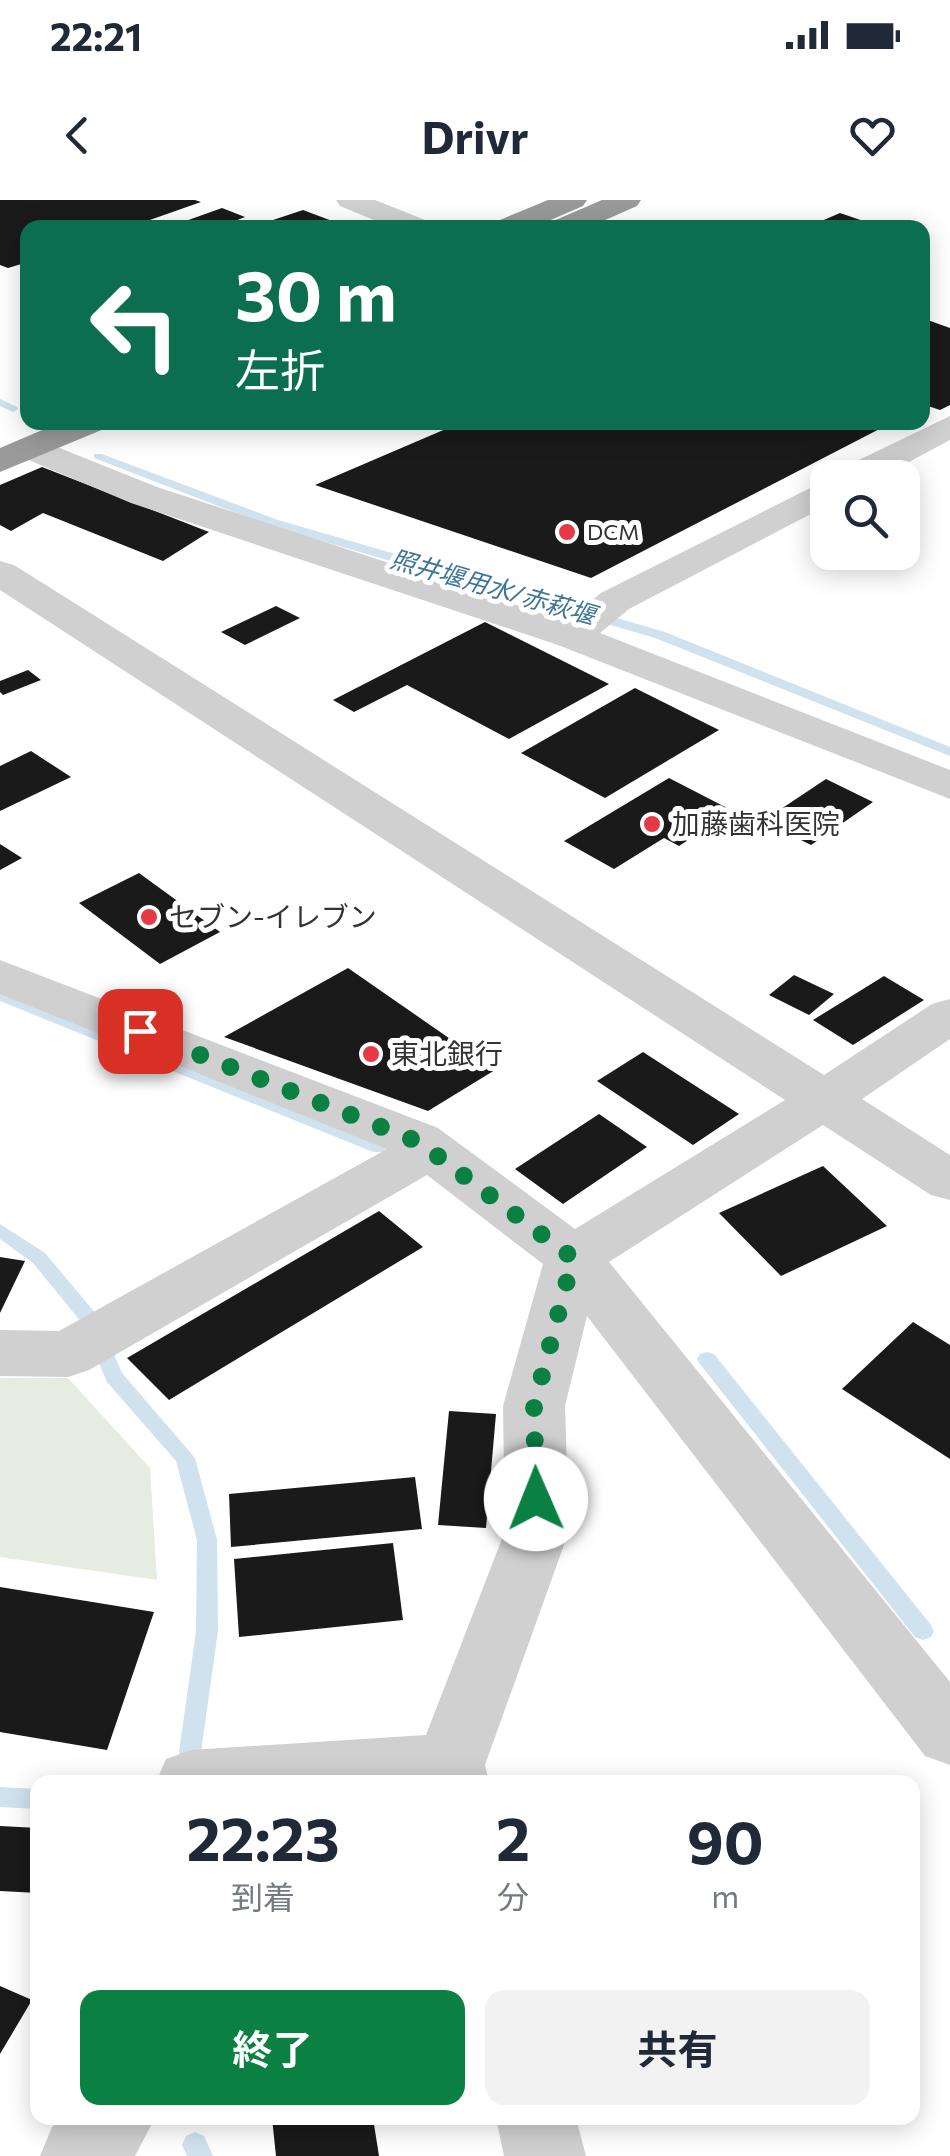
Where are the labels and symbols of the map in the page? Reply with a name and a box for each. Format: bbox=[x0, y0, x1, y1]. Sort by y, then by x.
place label: DCM bbox=[587, 518, 639, 545]
marker: DCM bbox=[556, 521, 578, 543]
water label: 照井堰用水/赤萩堰 bbox=[388, 543, 603, 631]
place label: 加藤歯科医院 bbox=[672, 806, 840, 840]
marker: 加藤歯科医院 bbox=[641, 813, 663, 835]
place label: セブン-イレブン bbox=[169, 899, 377, 933]
marker: セブン-イレブン bbox=[138, 906, 160, 928]
pin bbox=[98, 989, 183, 1074]
place label: 東北銀行 bbox=[391, 1036, 503, 1070]
marker: 東北銀行 bbox=[360, 1043, 382, 1065]
position arrow bbox=[484, 1447, 588, 1551]

